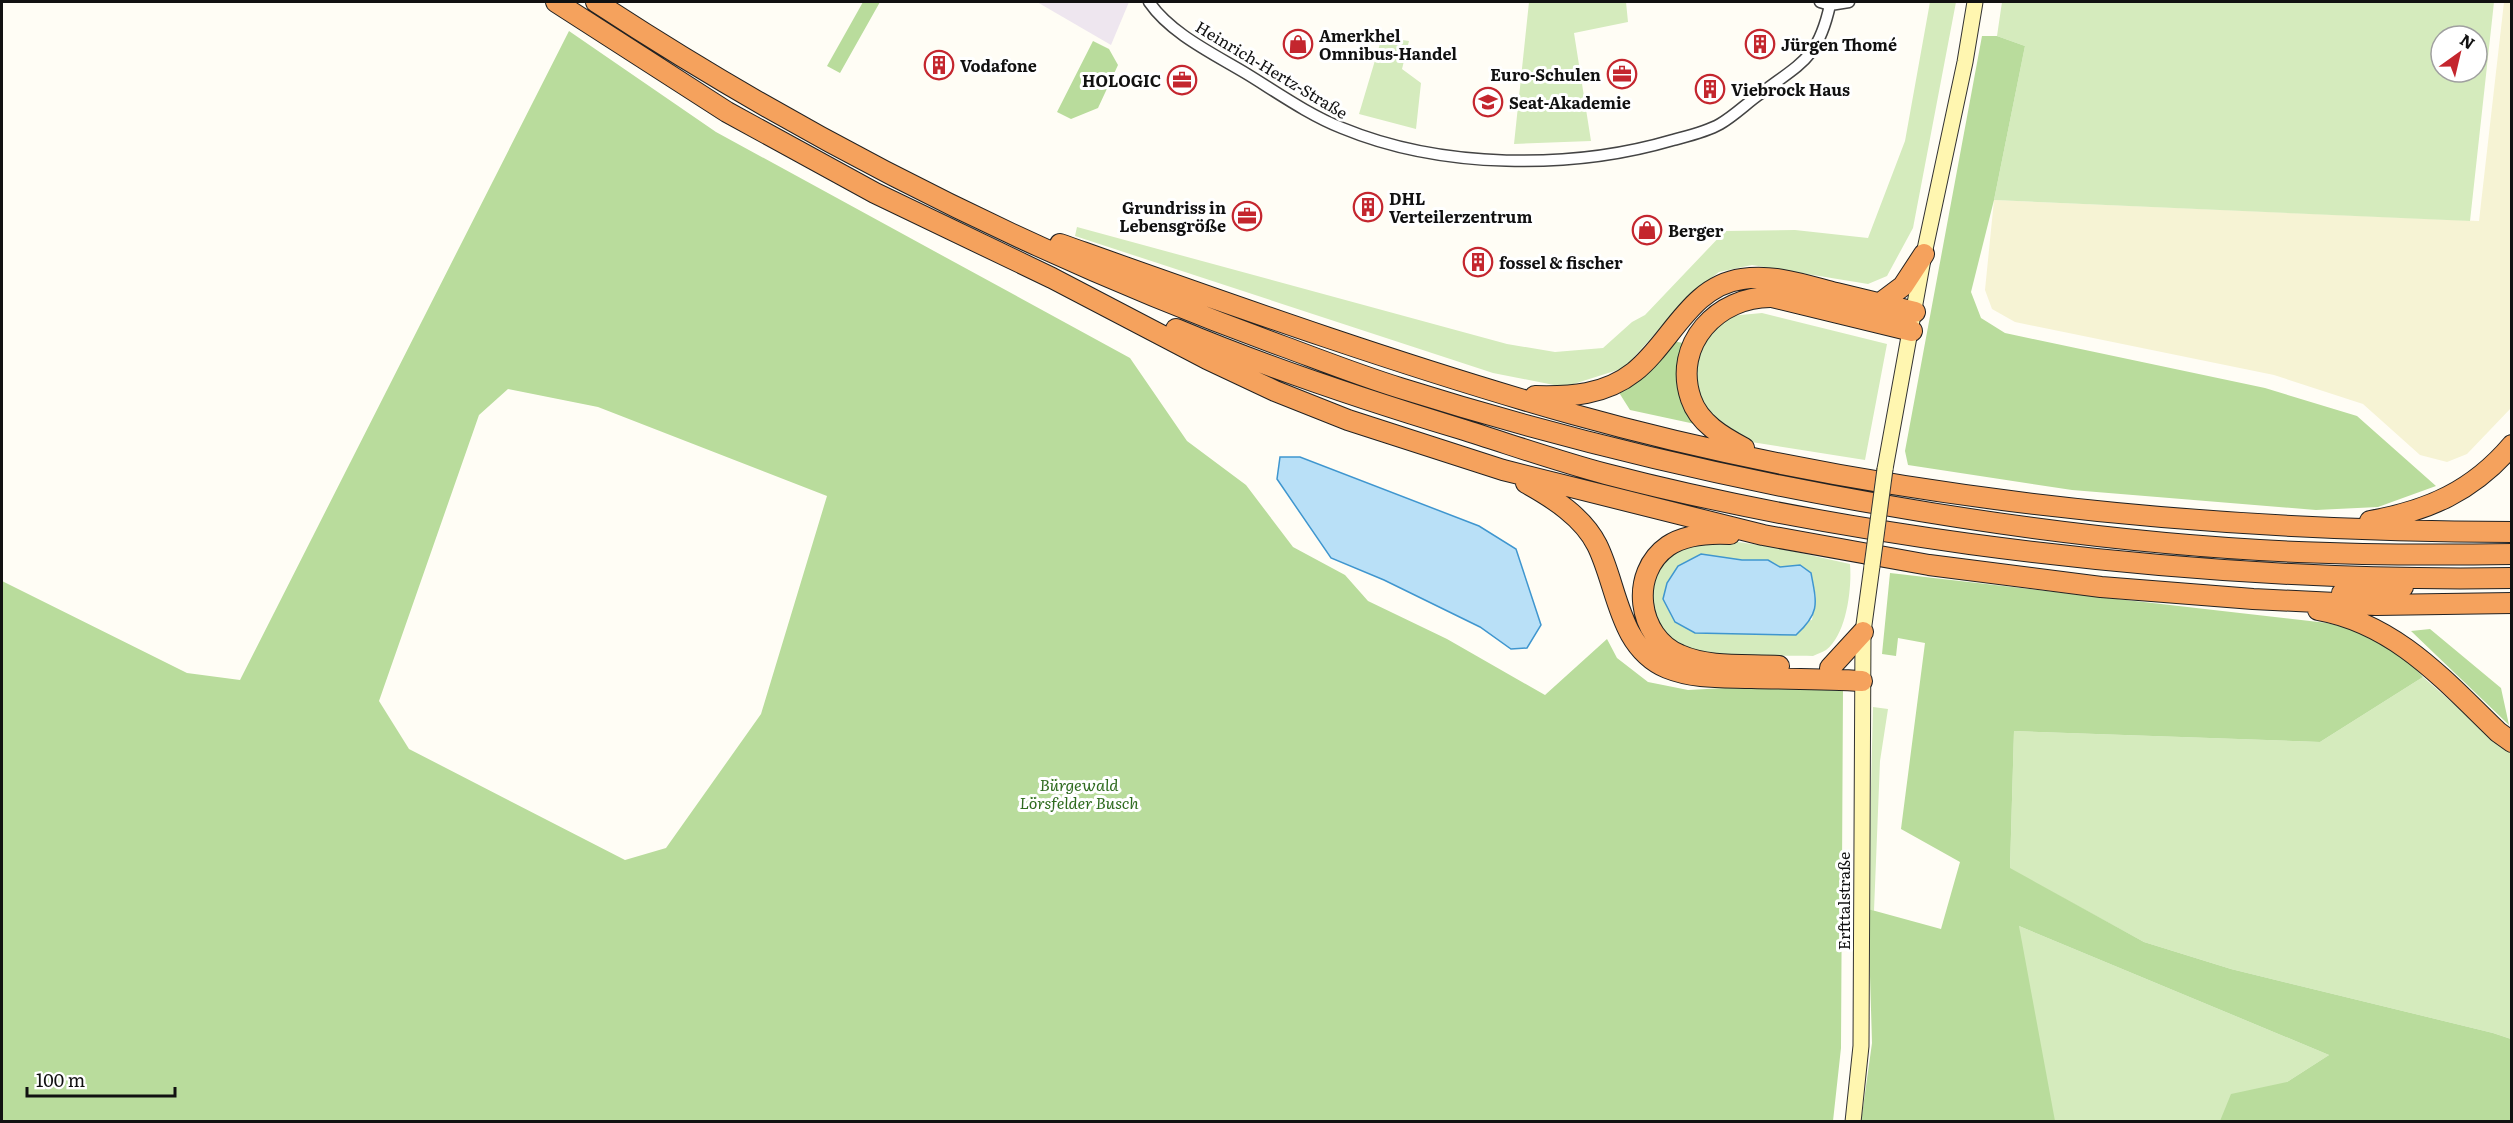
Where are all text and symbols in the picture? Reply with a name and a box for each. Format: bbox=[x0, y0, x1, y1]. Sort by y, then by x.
street label: Heinrich-Hertz-Straße bbox=[1191, 14, 1353, 124]
place label: Amerkhel Omnibus-Handel bbox=[1319, 23, 1457, 65]
north arrow bbox=[2429, 24, 2489, 84]
text: N bbox=[2456, 27, 2480, 54]
shop icon: Amerkhel Omnibus-Handel bbox=[1282, 28, 1314, 60]
building icon: Jürgen Thomé bbox=[1744, 28, 1776, 60]
place label: Jürgen Thomé bbox=[1781, 32, 1897, 56]
building icon: Vodafone bbox=[923, 49, 955, 81]
place label: Vodafone bbox=[960, 53, 1037, 77]
office icon: Euro-Schulen bbox=[1606, 58, 1638, 90]
place label: Euro-Schulen bbox=[1490, 62, 1601, 86]
office icon: HOLOGIC bbox=[1166, 64, 1198, 96]
place label: HOLOGIC bbox=[1082, 68, 1161, 92]
building icon: Viebrock Haus bbox=[1694, 73, 1726, 105]
place label: Viebrock Haus bbox=[1731, 77, 1850, 101]
school or university icon: Seat-Akademie bbox=[1472, 86, 1504, 118]
place label: Seat-Akademie bbox=[1509, 90, 1631, 114]
place label: DHL Verteilerzentrum bbox=[1389, 186, 1532, 228]
building icon: DHL Verteilerzentrum bbox=[1352, 191, 1384, 223]
place label: Grundriss in Lebensgröße bbox=[1119, 195, 1226, 237]
office icon: Grundriss in Lebensgröße bbox=[1231, 200, 1263, 232]
shop icon: Berger bbox=[1631, 214, 1663, 246]
place label: Berger bbox=[1668, 218, 1724, 242]
building icon: fossel & fischer bbox=[1462, 246, 1494, 278]
place label: fossel & fischer bbox=[1499, 250, 1623, 274]
park label: Bürgewald Lörsfelder Busch bbox=[1019, 772, 1139, 814]
street label: Erfttalstraße bbox=[1831, 852, 1855, 950]
scale bar bbox=[27, 1060, 176, 1098]
text: 100 m bbox=[36, 1066, 85, 1093]

